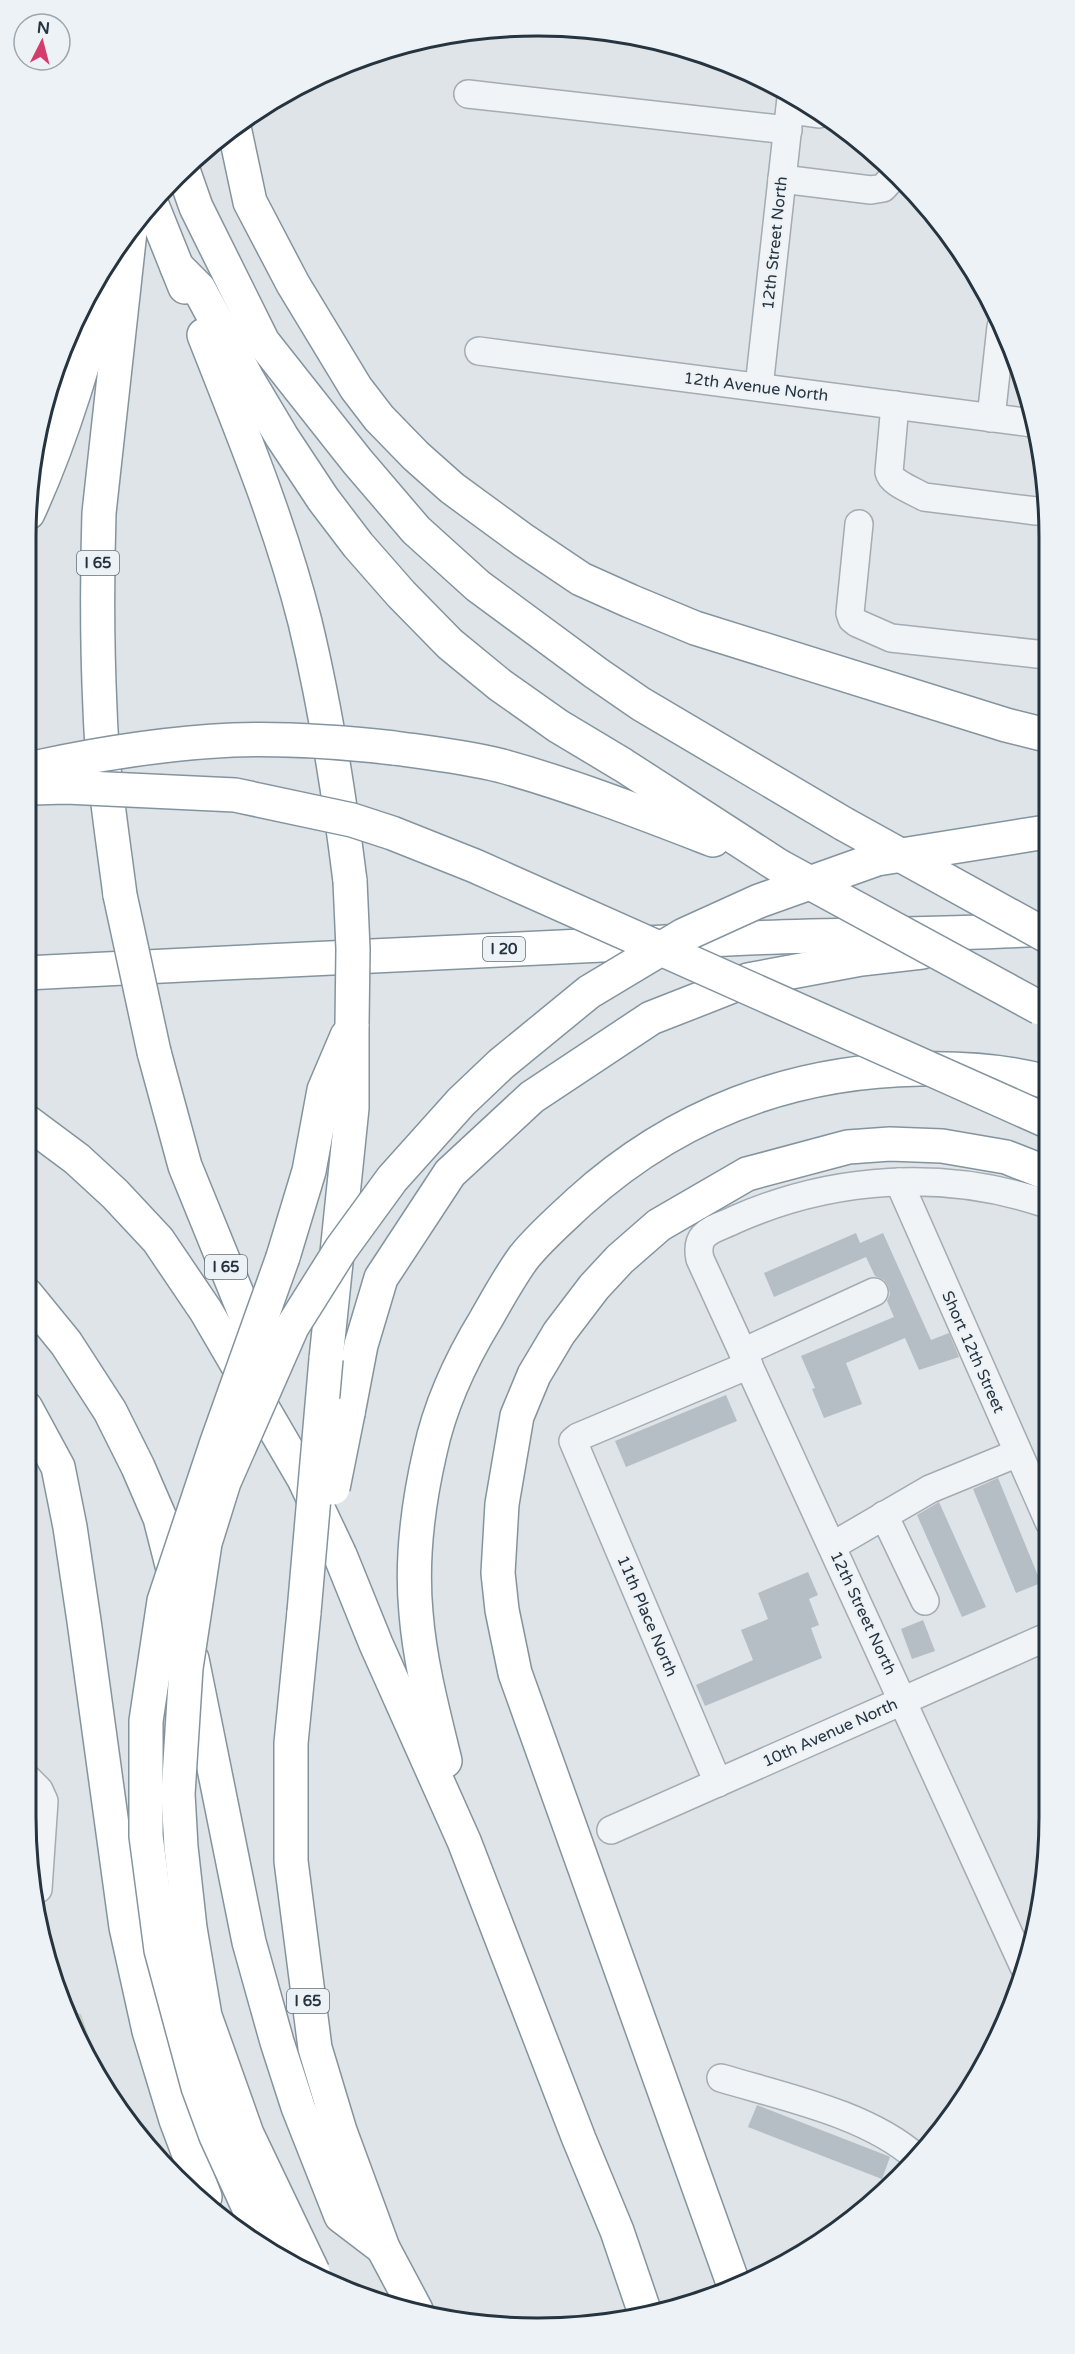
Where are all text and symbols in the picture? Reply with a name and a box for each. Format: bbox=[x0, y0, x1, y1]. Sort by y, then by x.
north arrow bbox=[12, 12, 72, 72]
text: N bbox=[36, 17, 51, 39]
street label: 12th Street North bbox=[758, 175, 792, 311]
street label: 12th Avenue North bbox=[682, 368, 830, 406]
road number: I 65 bbox=[77, 551, 119, 575]
road number: I 20 bbox=[483, 937, 525, 961]
road number: I 65 bbox=[205, 1255, 247, 1279]
street label: Short 12th Street bbox=[937, 1288, 1009, 1416]
street label: 12th Street North bbox=[826, 1548, 900, 1678]
street label: 11th Place North bbox=[612, 1552, 682, 1680]
street label: 10th Avenue North bbox=[759, 1694, 901, 1772]
road number: I 65 bbox=[287, 1989, 329, 2013]

